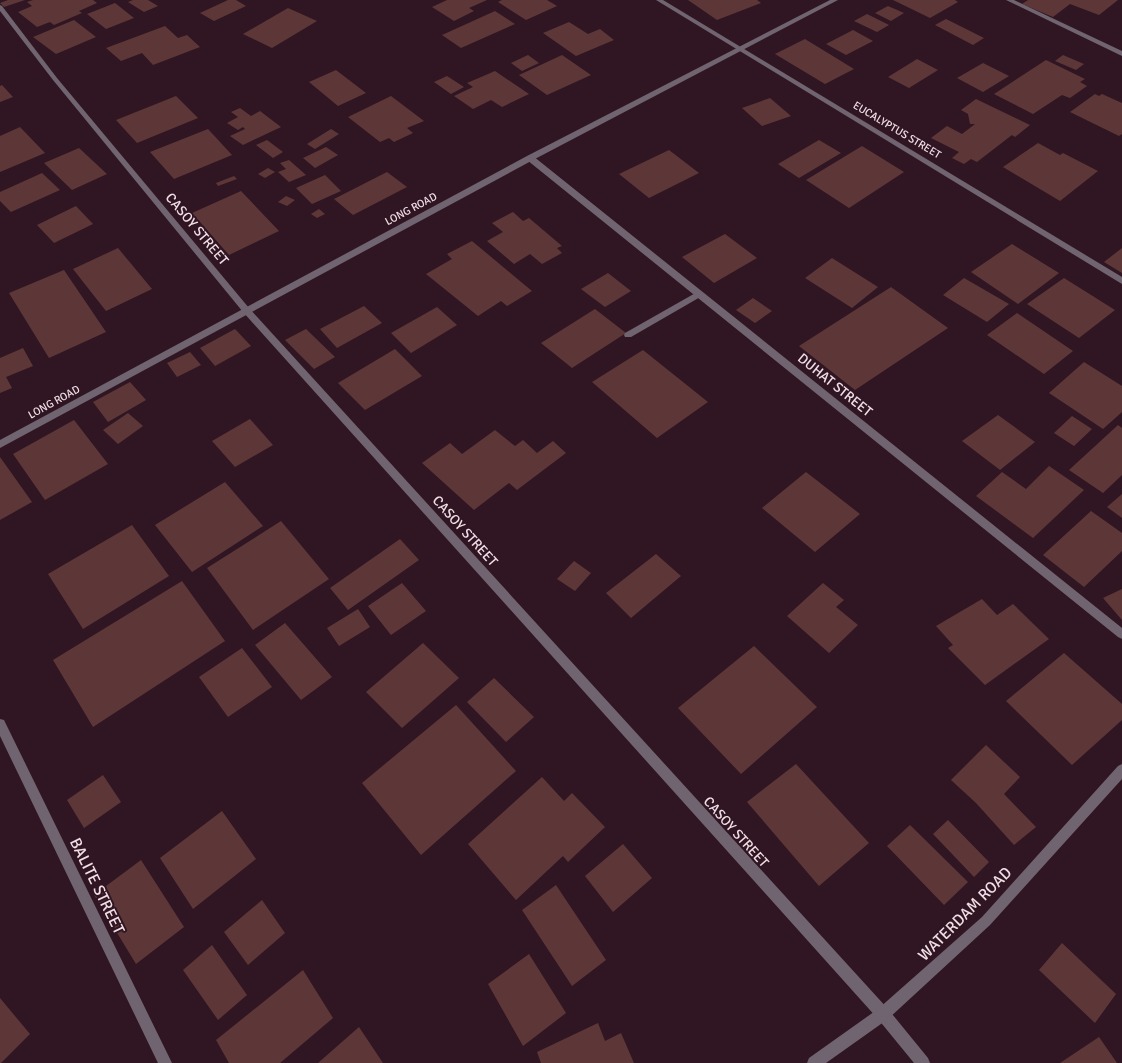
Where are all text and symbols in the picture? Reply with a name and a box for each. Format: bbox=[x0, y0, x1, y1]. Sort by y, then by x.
street label: EUCALYPTUS STREET bbox=[851, 99, 944, 162]
street label: CASOY STREET bbox=[162, 189, 232, 269]
street label: LONG ROAD bbox=[383, 190, 439, 228]
street label: DUHAT STREET bbox=[794, 350, 876, 420]
street label: LONG ROAD bbox=[26, 382, 82, 422]
street label: CASOY STREET bbox=[429, 492, 501, 570]
street label: CASOY STREET bbox=[700, 793, 772, 871]
street label: BALITE STREET bbox=[65, 835, 129, 938]
street label: WATERDAM ROAD bbox=[914, 863, 1016, 965]

